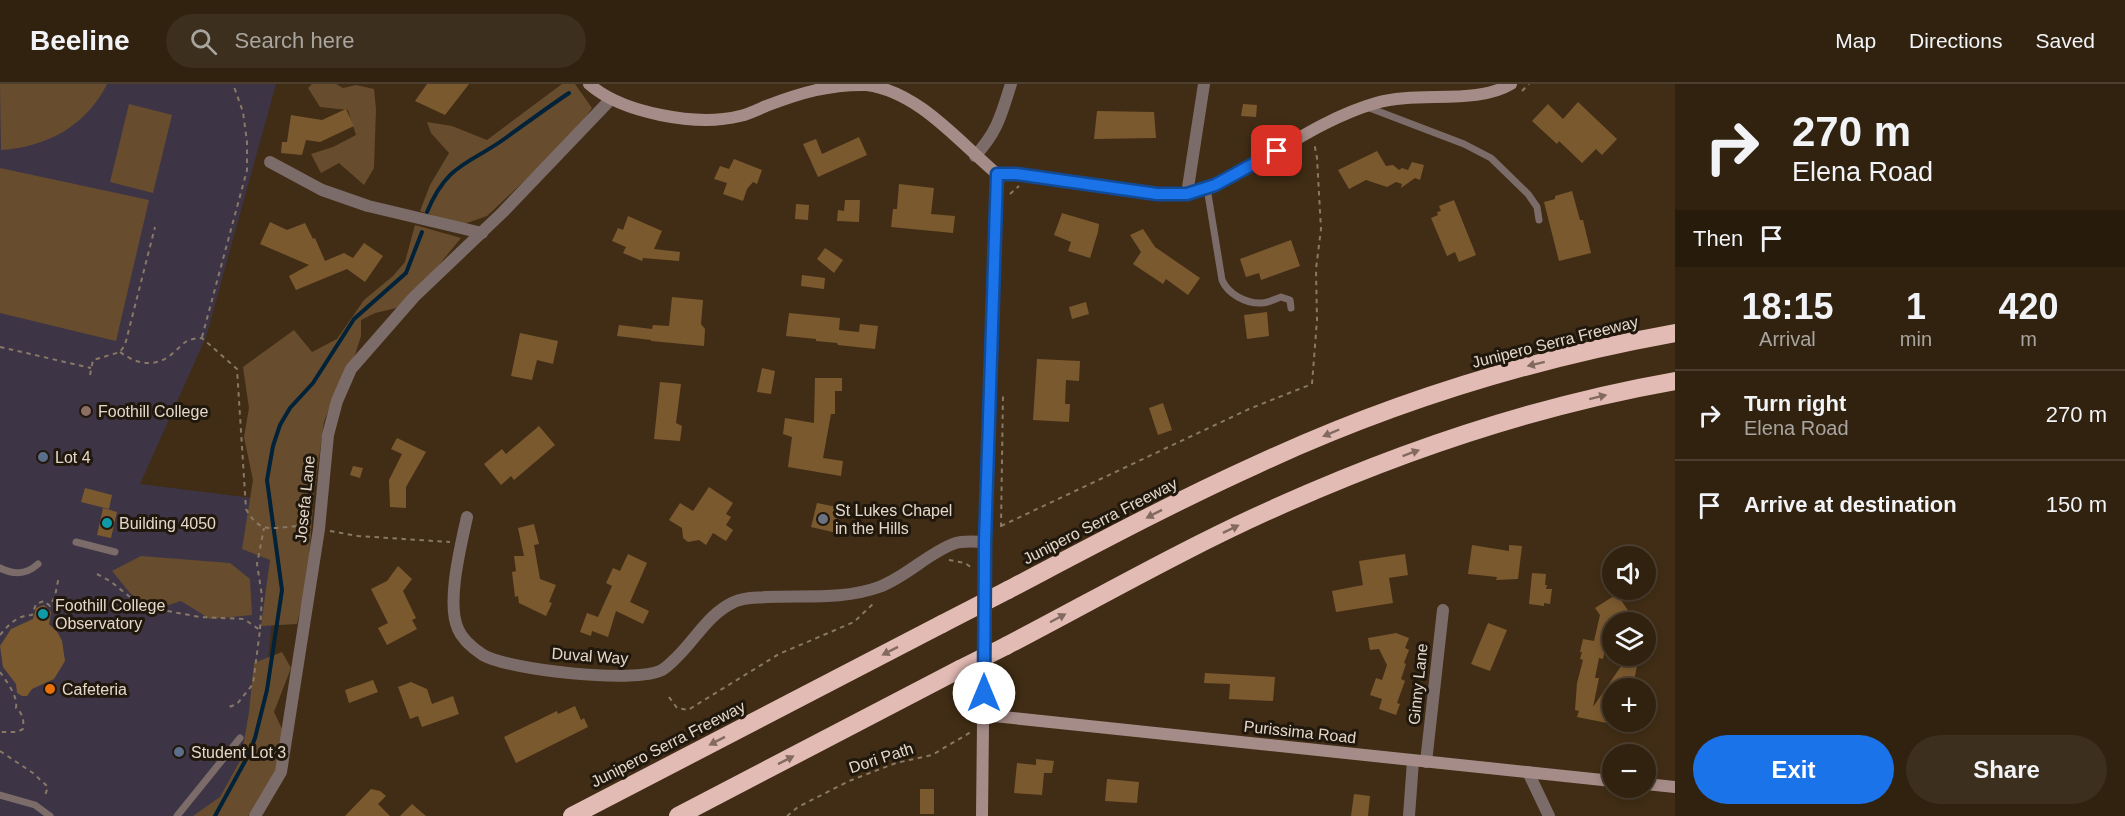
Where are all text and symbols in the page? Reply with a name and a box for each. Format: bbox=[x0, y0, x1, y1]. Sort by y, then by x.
search box bbox=[166, 14, 586, 68]
text: Beeline bbox=[30, 25, 130, 56]
icon: search bbox=[187, 25, 220, 58]
text: Search here bbox=[235, 28, 354, 53]
text: Map bbox=[1835, 29, 1876, 52]
text: Directions bbox=[1909, 29, 2002, 52]
text: Saved bbox=[2035, 29, 2095, 52]
icon: right bbox=[1693, 108, 1771, 186]
text: 270 m bbox=[1792, 108, 1911, 155]
pin bbox=[1251, 125, 1302, 176]
icon: arrive bbox=[1260, 134, 1293, 167]
text: Elena Road bbox=[1792, 157, 1933, 187]
icon: arrive bbox=[1755, 222, 1788, 255]
text: Then bbox=[1693, 226, 1743, 251]
text: 18:15 bbox=[1741, 286, 1833, 327]
text: 1 bbox=[1906, 286, 1926, 327]
text: 420 bbox=[1998, 286, 2059, 327]
street label: Junipero Serra Freeway bbox=[1470, 313, 1640, 371]
text: Arrival bbox=[1759, 328, 1816, 350]
text: min bbox=[1900, 328, 1932, 350]
text: m bbox=[2020, 328, 2037, 350]
one-way arrow bbox=[1527, 359, 1545, 369]
text: Turn right bbox=[1744, 391, 1846, 416]
one-way arrow bbox=[1588, 392, 1607, 402]
icon: right bbox=[1693, 399, 1726, 432]
text: 270 m bbox=[2046, 402, 2107, 427]
place label: Foothill College bbox=[98, 403, 208, 420]
marker: Foothill College bbox=[79, 404, 93, 418]
text: Elena Road bbox=[1744, 417, 1849, 439]
one-way arrow bbox=[1322, 428, 1340, 438]
one-way arrow bbox=[1402, 448, 1420, 458]
place label: Lot 4 bbox=[55, 449, 91, 466]
marker: Lot 4 bbox=[36, 450, 50, 464]
street label: Josefa Lane bbox=[292, 455, 318, 543]
street label: Junipero Serra Freeway bbox=[1020, 475, 1180, 567]
icon: arrive bbox=[1693, 489, 1726, 522]
text: Arrive at destination bbox=[1744, 492, 1957, 517]
text: 150 m bbox=[2046, 492, 2107, 517]
place label: St Lukes Chapel in the Hills bbox=[835, 502, 952, 537]
one-way arrow bbox=[1146, 509, 1163, 519]
marker: St Lukes Chapel in the Hills bbox=[816, 512, 830, 526]
place label: Building 4050 bbox=[119, 515, 216, 532]
marker: Building 4050 bbox=[100, 516, 114, 530]
one-way arrow bbox=[1223, 524, 1240, 534]
map controls bbox=[1602, 546, 1656, 798]
button: sound bbox=[1602, 546, 1656, 600]
place label: Foothill College Observatory bbox=[55, 597, 165, 632]
marker: Foothill College Observatory bbox=[36, 607, 50, 621]
button: layers bbox=[1602, 612, 1656, 666]
one-way arrow bbox=[1049, 614, 1067, 624]
street label: Ginny Lane bbox=[1405, 642, 1431, 726]
street label: Duval Way bbox=[551, 645, 629, 667]
one-way arrow bbox=[881, 645, 899, 655]
position arrow bbox=[952, 661, 1016, 725]
button: + bbox=[1602, 678, 1656, 732]
place label: Cafeteria bbox=[62, 681, 127, 698]
marker: Cafeteria bbox=[43, 682, 57, 696]
street label: Junipero Serra Freeway bbox=[588, 698, 748, 790]
street label: Purissima Road bbox=[1243, 718, 1357, 746]
one-way arrow bbox=[708, 735, 726, 745]
button: Exit bbox=[1693, 735, 1894, 804]
button: Share bbox=[1906, 735, 2107, 804]
street label: Dori Path bbox=[847, 740, 915, 776]
place label: Student Lot 3 bbox=[191, 744, 286, 761]
button: − bbox=[1602, 744, 1656, 798]
marker: Student Lot 3 bbox=[172, 745, 186, 759]
one-way arrow bbox=[778, 755, 795, 765]

